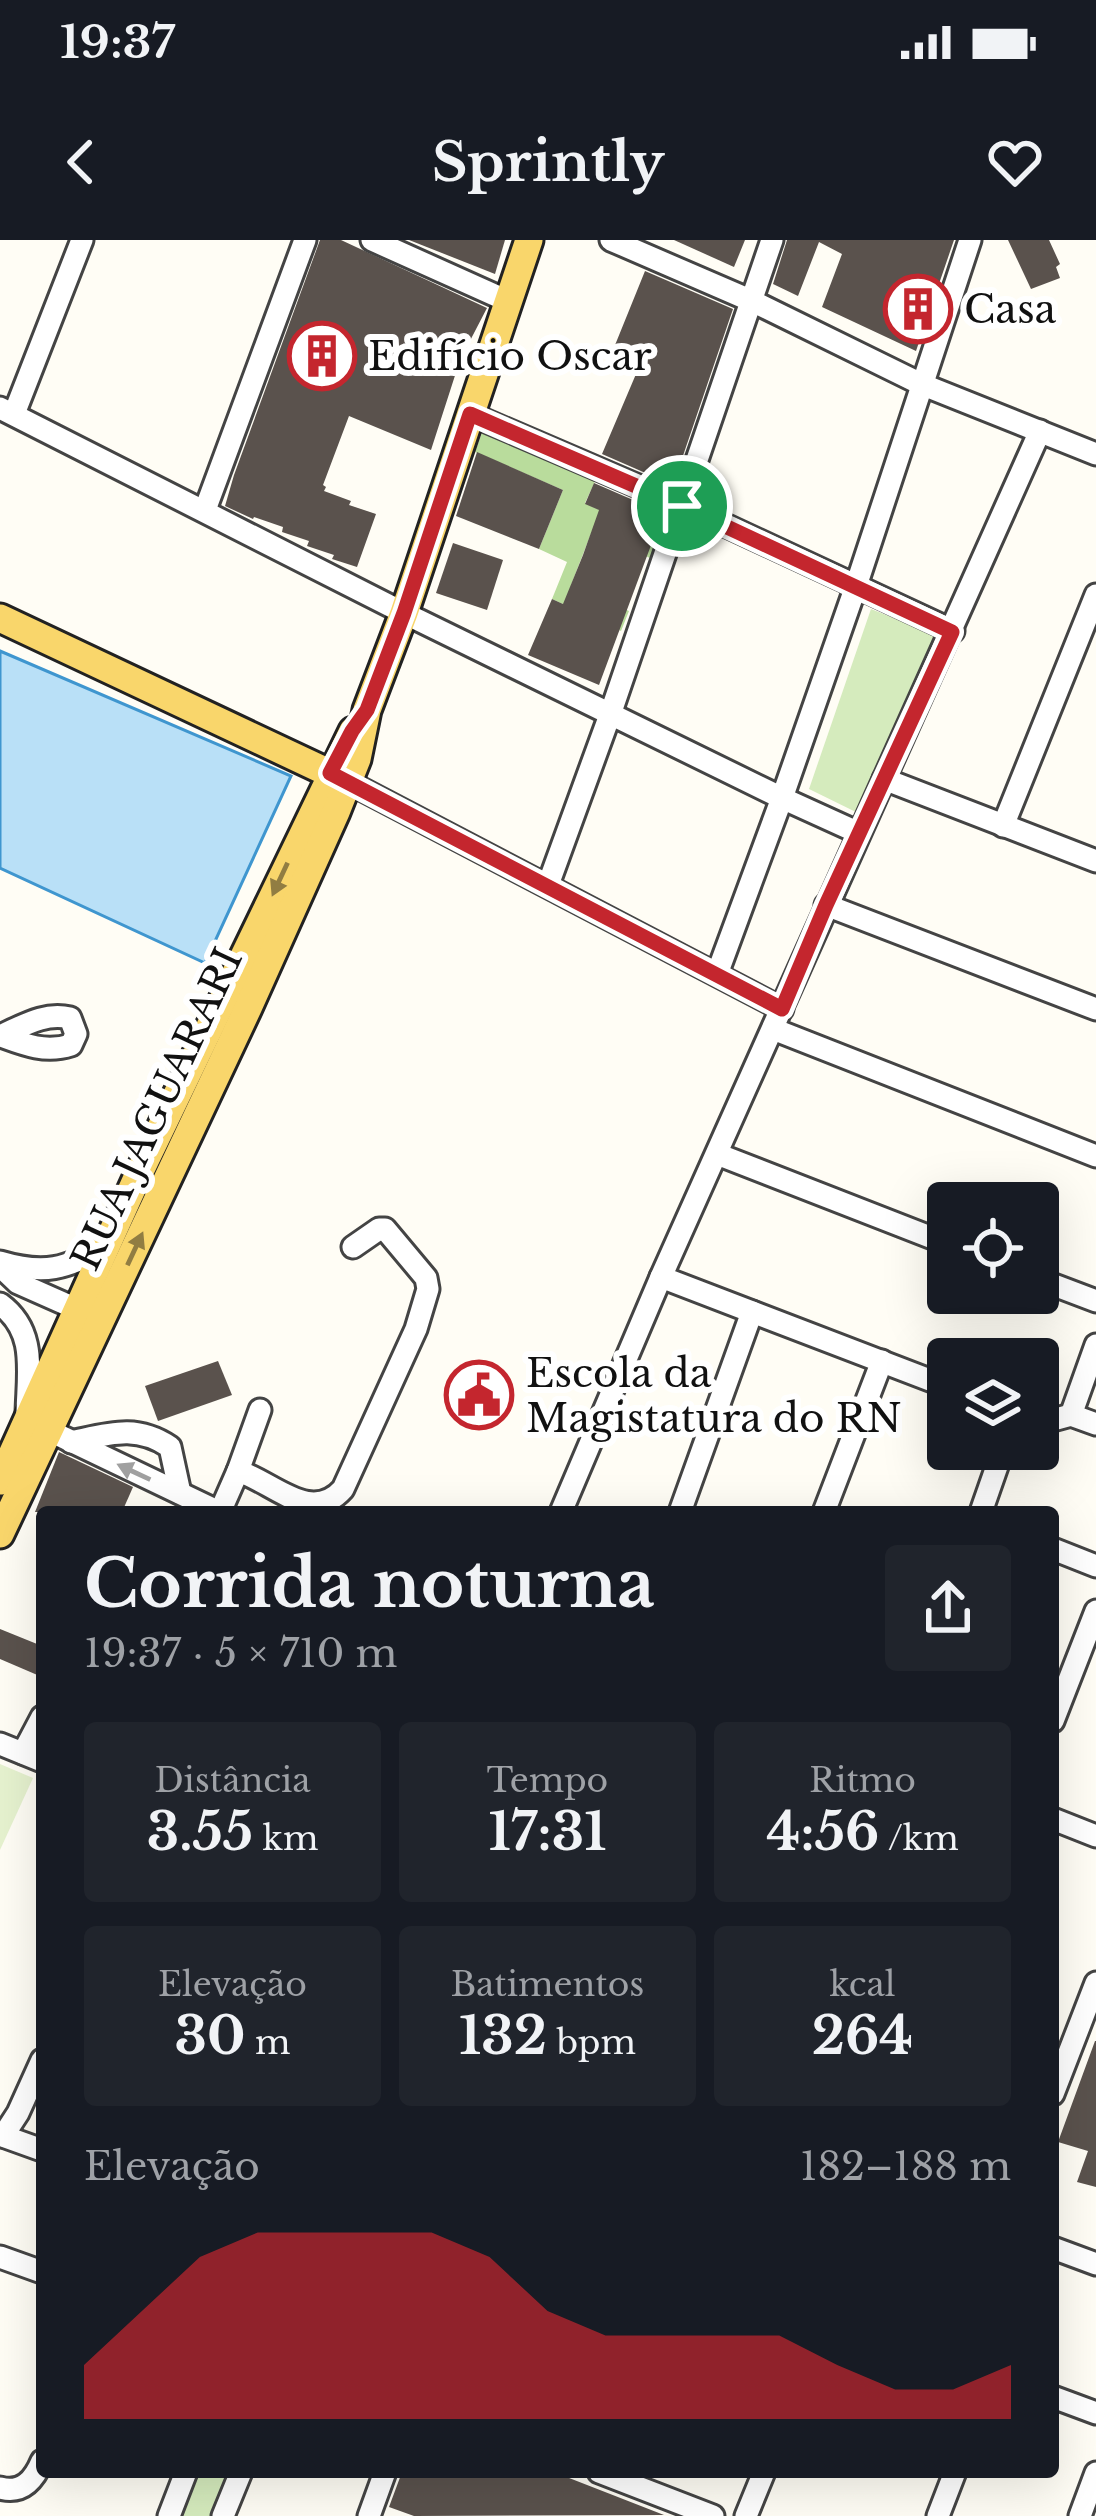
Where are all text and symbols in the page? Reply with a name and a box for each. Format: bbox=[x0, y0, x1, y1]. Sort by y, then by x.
text: 19:37 bbox=[60, 14, 175, 70]
icon: back bbox=[48, 129, 114, 195]
text: Sprintly bbox=[432, 129, 664, 196]
icon: heart bbox=[982, 129, 1048, 195]
building icon: Casa bbox=[883, 274, 953, 344]
place label: Casa bbox=[964, 285, 1057, 334]
building icon: Edifício Oscar bbox=[287, 321, 357, 391]
place label: Edifício Oscar bbox=[368, 332, 652, 381]
pin bbox=[631, 455, 733, 557]
icon: arrive bbox=[649, 473, 715, 539]
one-way arrow bbox=[270, 861, 290, 896]
street label: RUA JAGUARARI bbox=[61, 940, 253, 1278]
map controls bbox=[927, 1182, 1059, 1470]
button: locate bbox=[927, 1182, 1059, 1314]
one-way arrow bbox=[125, 1231, 145, 1266]
button: layers bbox=[927, 1338, 1059, 1470]
place label: Escola da Magistatura do RN bbox=[526, 1349, 902, 1443]
public building icon: Escola da Magistatura do RN bbox=[444, 1360, 514, 1430]
one-way arrow bbox=[116, 1462, 151, 1482]
text: Corrida noturna bbox=[84, 1543, 655, 1625]
button: share bbox=[885, 1545, 1011, 1671]
text: 19:37 · 5 × 710 m bbox=[84, 1629, 397, 1678]
text: Distância bbox=[154, 1760, 311, 1801]
text: Tempo bbox=[487, 1760, 608, 1801]
text: Ritmo bbox=[809, 1760, 916, 1801]
text: 3.55 bbox=[147, 1801, 253, 1864]
text: 17:31 bbox=[489, 1801, 606, 1864]
text: 4:56 bbox=[766, 1801, 880, 1864]
text: km bbox=[253, 1818, 318, 1859]
text: /km bbox=[880, 1818, 959, 1859]
text: Elevação bbox=[158, 1964, 307, 2005]
text: Batimentos bbox=[451, 1964, 644, 2005]
text: kcal bbox=[830, 1964, 895, 2005]
text: 30 bbox=[175, 2005, 246, 2068]
text: 132 bbox=[459, 2005, 547, 2068]
text: 264 bbox=[812, 2005, 913, 2068]
text: m bbox=[246, 2022, 290, 2063]
text: bpm bbox=[547, 2022, 636, 2063]
text: Elevação bbox=[84, 2142, 260, 2191]
text: 182–188 m bbox=[800, 2142, 1011, 2191]

